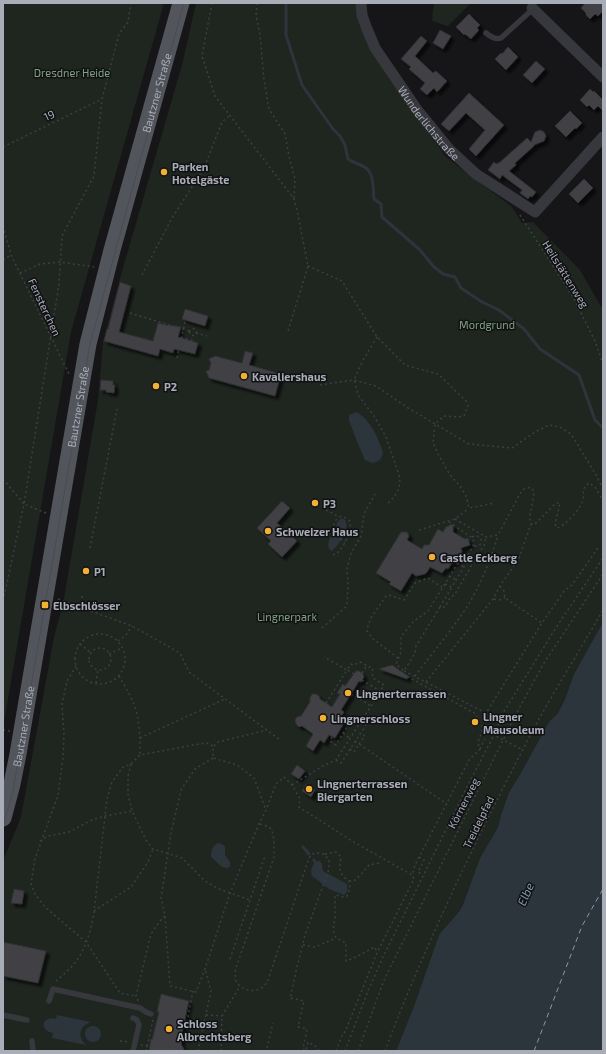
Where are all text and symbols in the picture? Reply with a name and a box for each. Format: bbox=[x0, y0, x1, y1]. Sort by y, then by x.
street label: Bautzner Straße bbox=[139, 51, 173, 134]
park label: Dresdner Heide bbox=[34, 66, 110, 79]
street label: Wunderlichstraße bbox=[396, 83, 463, 162]
street label: 19 bbox=[41, 107, 57, 123]
place label: Parken Hotelgäste bbox=[172, 160, 230, 186]
marker: Parken Hotelgäste bbox=[159, 167, 169, 177]
street label: Heilstättenweg bbox=[540, 238, 592, 310]
street label: Fensterchen bbox=[26, 276, 64, 338]
park label: Mordgrund bbox=[459, 318, 515, 331]
street label: Bautzner Straße bbox=[64, 365, 91, 448]
place label: Kavaliershaus bbox=[252, 370, 326, 383]
marker: Kavaliershaus bbox=[239, 371, 249, 381]
place label: P2 bbox=[164, 380, 177, 393]
marker: P2 bbox=[151, 381, 161, 391]
place label: P3 bbox=[323, 497, 336, 510]
marker: P3 bbox=[310, 498, 320, 508]
place label: Schweizer Haus bbox=[276, 525, 358, 538]
marker: Schweizer Haus bbox=[263, 526, 273, 536]
place label: Castle Eckberg bbox=[440, 551, 518, 564]
marker: Castle Eckberg bbox=[427, 552, 437, 562]
place label: P1 bbox=[94, 565, 106, 578]
marker: P1 bbox=[81, 566, 91, 576]
place label: Elbschlösser bbox=[53, 599, 121, 612]
marker: Elbschlösser bbox=[40, 600, 50, 610]
park label: Lingnerpark bbox=[257, 610, 317, 623]
street label: Bautzner Straße bbox=[9, 685, 36, 768]
place label: Lingnerterrassen bbox=[356, 687, 446, 700]
marker: Lingnerterrassen bbox=[343, 688, 353, 698]
place label: Lingner Mausoleum bbox=[483, 710, 545, 736]
place label: Lingnerschloss bbox=[331, 712, 410, 725]
marker: Lingnerschloss bbox=[318, 713, 328, 723]
marker: Lingner Mausoleum bbox=[470, 717, 480, 727]
street label: Körnerweg bbox=[445, 776, 481, 830]
place label: Lingnerterrassen Biergarten bbox=[317, 777, 407, 803]
marker: Lingnerterrassen Biergarten bbox=[304, 784, 314, 794]
street label: Treidelpfad bbox=[460, 794, 496, 850]
water label: Elbe bbox=[514, 880, 536, 908]
place label: Schloss Albrechtsberg bbox=[177, 1017, 252, 1043]
marker: Schloss Albrechtsberg bbox=[164, 1024, 174, 1034]

